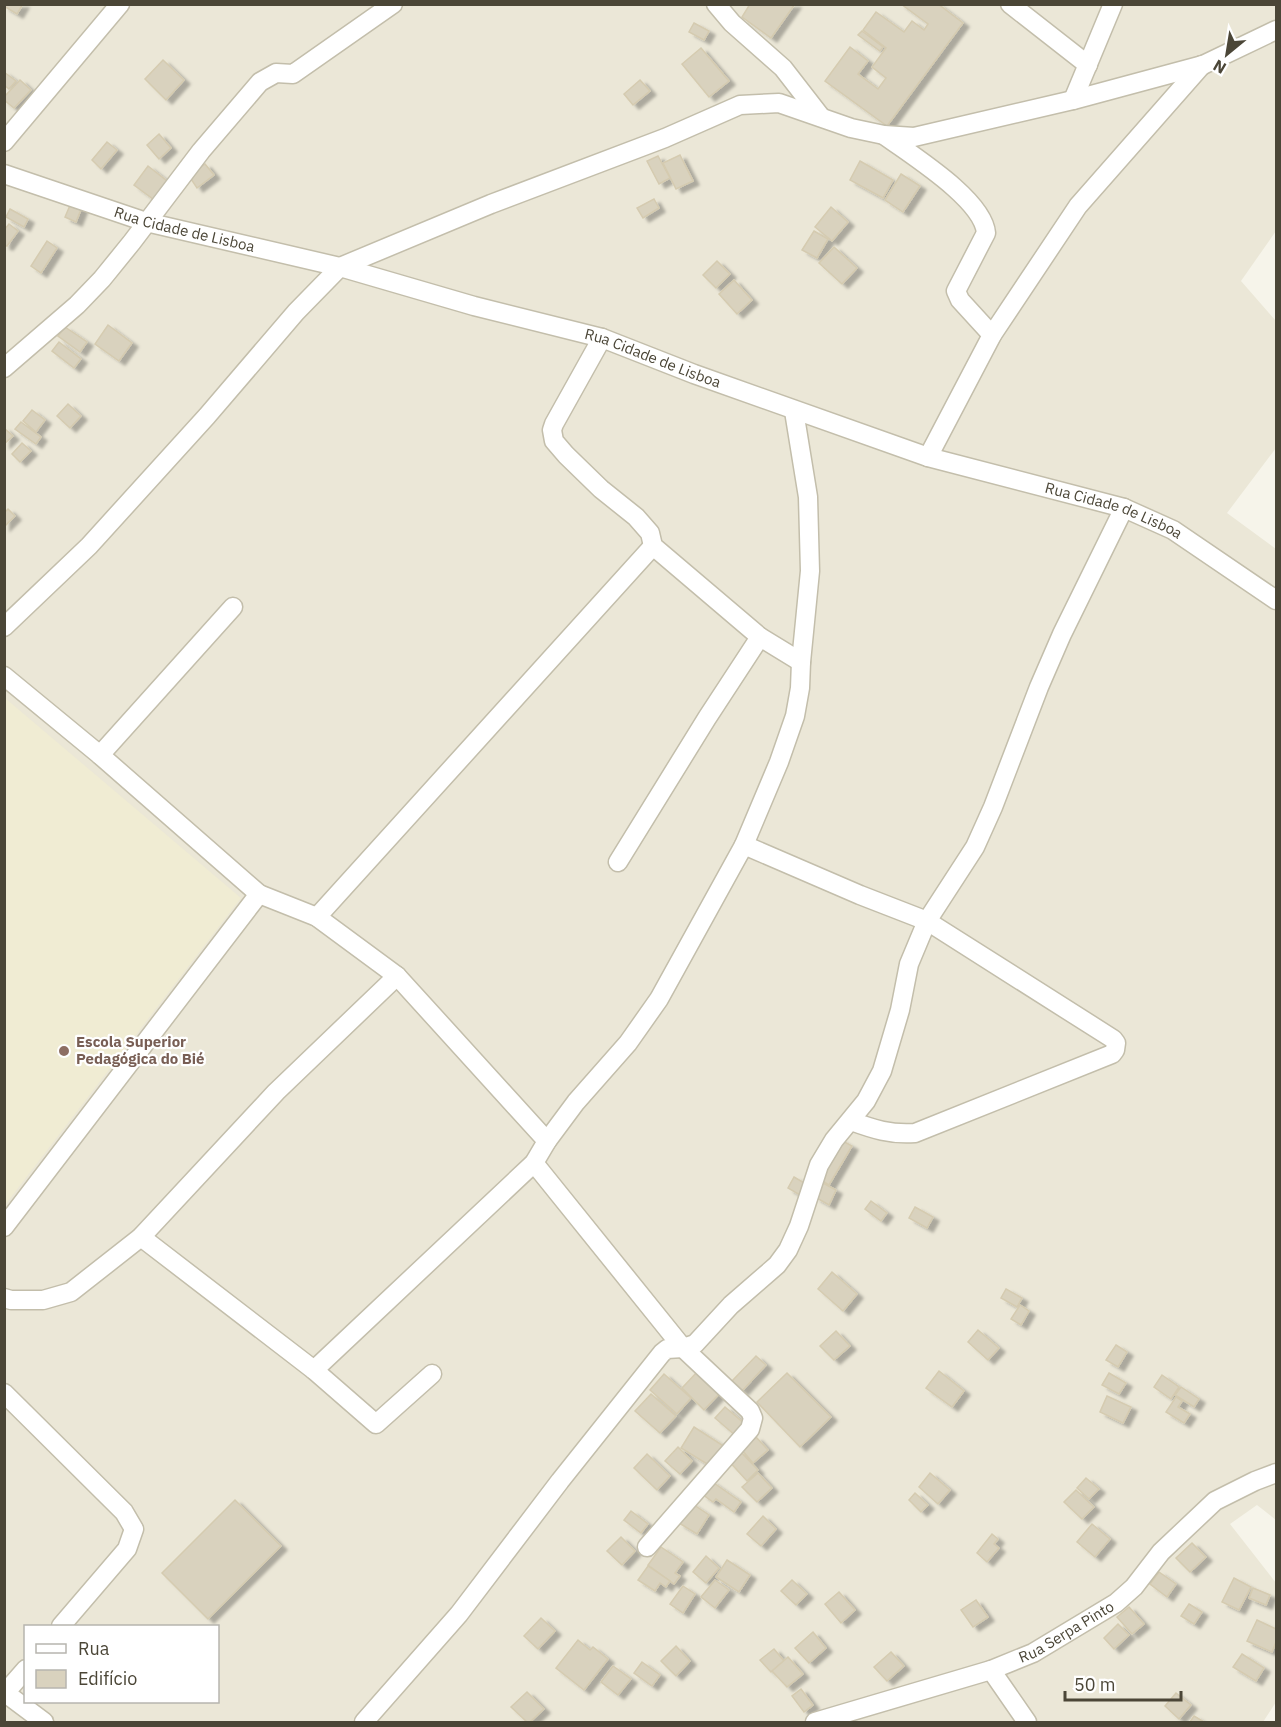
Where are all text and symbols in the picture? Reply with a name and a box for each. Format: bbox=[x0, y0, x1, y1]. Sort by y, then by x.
north arrow bbox=[1197, 24, 1257, 84]
text: N bbox=[1209, 55, 1230, 79]
street label: Rua Cidade de Lisboa bbox=[112, 202, 257, 256]
street label: Rua Cidade de Lisboa bbox=[583, 324, 724, 392]
street label: Rua Cidade de Lisboa bbox=[1043, 478, 1186, 543]
place label: Escola Superior Pedagógica do Bié bbox=[76, 1032, 205, 1068]
marker: Escola Superior Pedagógica do Bié bbox=[57, 1044, 71, 1058]
street label: Rua Serpa Pinto bbox=[1016, 1596, 1117, 1667]
legend bbox=[24, 1625, 219, 1703]
text: Rua bbox=[78, 1637, 110, 1660]
scale bar bbox=[1065, 1664, 1180, 1702]
text: Edifício bbox=[78, 1667, 137, 1690]
text: 50 m bbox=[1074, 1673, 1116, 1696]

